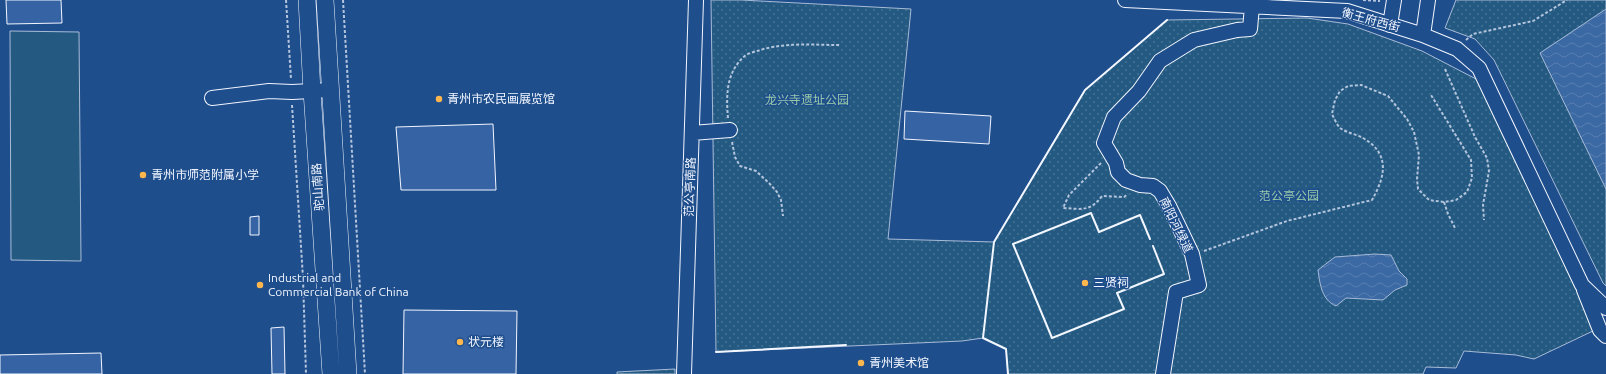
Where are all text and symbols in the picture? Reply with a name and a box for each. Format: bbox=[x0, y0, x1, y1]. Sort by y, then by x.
street label: 衡王府西街 bbox=[1340, 5, 1402, 34]
place label: 青州市农民画展览馆 bbox=[447, 92, 555, 105]
park label: 龙兴寺遗址公园 bbox=[765, 93, 849, 106]
marker: 青州市农民画展览馆 bbox=[434, 94, 444, 104]
street label: 范公亭南路 bbox=[682, 157, 697, 217]
street label: 驼山南路 bbox=[309, 163, 326, 211]
place label: 青州市师范附属小学 bbox=[151, 168, 259, 181]
marker: 青州市师范附属小学 bbox=[138, 170, 148, 180]
park label: 范公亭公园 bbox=[1259, 189, 1319, 202]
street label: 南阳河绿道 bbox=[1157, 195, 1195, 255]
place label: Industrial and Commercial Bank of China bbox=[268, 271, 409, 298]
place label: 三贤祠 bbox=[1093, 276, 1129, 289]
marker: 三贤祠 bbox=[1080, 278, 1090, 288]
marker: Industrial and Commercial Bank of China bbox=[255, 280, 265, 290]
place label: 状元楼 bbox=[468, 335, 504, 348]
marker: 状元楼 bbox=[455, 337, 465, 347]
place label: 青州美术馆 bbox=[869, 356, 929, 369]
marker: 青州美术馆 bbox=[856, 358, 866, 368]

